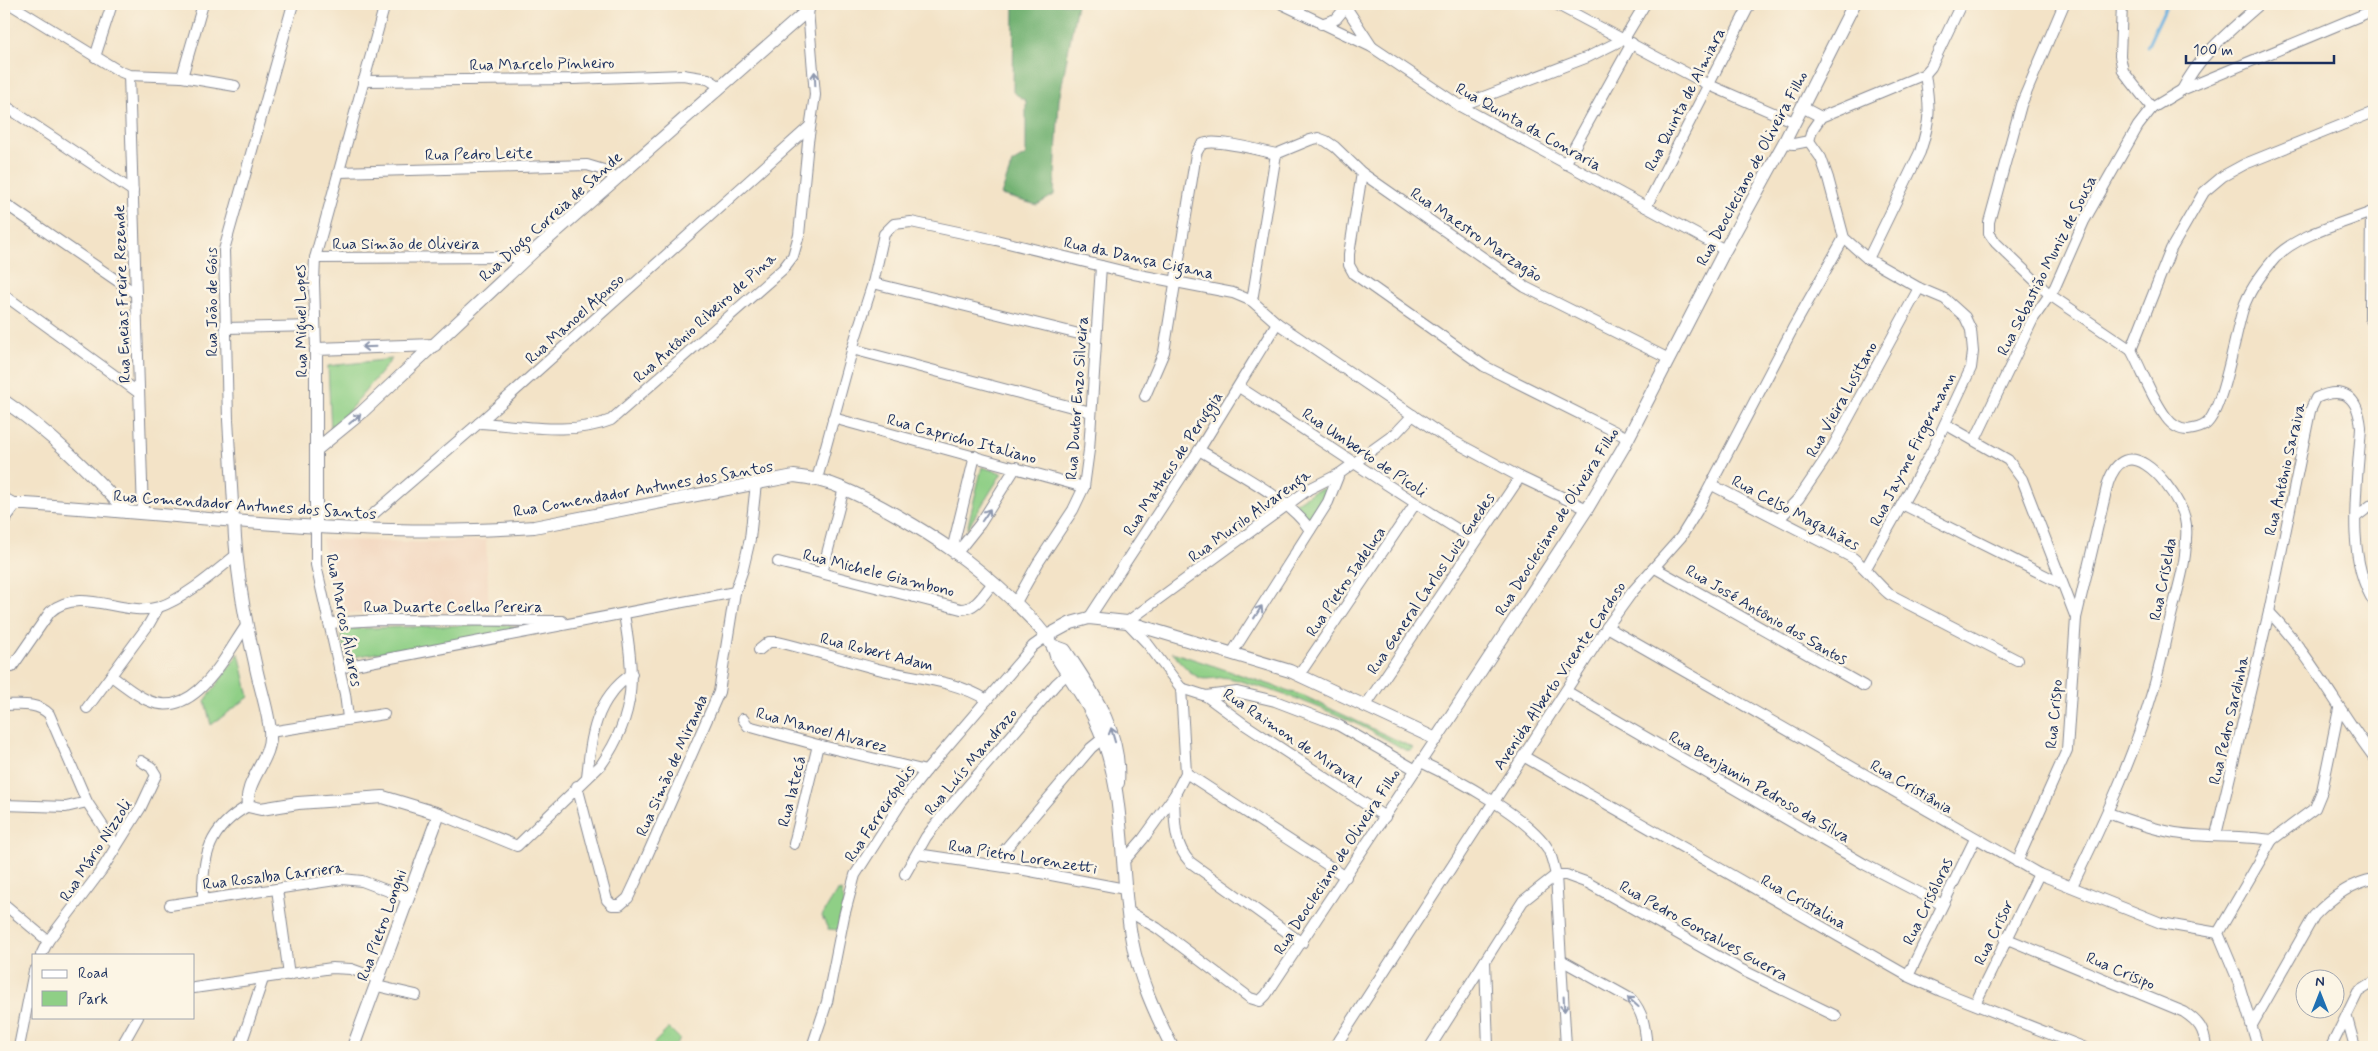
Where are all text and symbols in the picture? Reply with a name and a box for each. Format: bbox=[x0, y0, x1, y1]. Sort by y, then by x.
street label: Rua Quinta de Almiara bbox=[1640, 24, 1731, 175]
scale bar bbox=[2186, 32, 2333, 64]
text: 100 m bbox=[2193, 41, 2233, 61]
street label: Rua Marcelo Pinheiro bbox=[469, 53, 615, 76]
street label: Rua Deocleciano de Oliveira Filho bbox=[1692, 67, 1813, 270]
one-way arrow bbox=[810, 72, 819, 88]
street label: Rua Quinta da Conraria bbox=[1452, 78, 1605, 176]
street label: Rua Pedro Leite bbox=[425, 143, 533, 166]
street label: Rua Diogo Correia de Sande bbox=[475, 147, 628, 288]
street label: Rua Sebastião Muniz de Sousa bbox=[1993, 172, 2102, 359]
street label: Rua Maestro Marzagão bbox=[1406, 183, 1546, 287]
street label: Rua Eneias Freire Rezende bbox=[109, 204, 136, 383]
street label: Rua da Dança Cigana bbox=[1061, 232, 1216, 286]
street label: Rua Simão de Oliveira bbox=[332, 234, 480, 255]
street label: Rua João de Góis bbox=[202, 247, 223, 357]
street label: Rua Antônio Ribeiro de Pina bbox=[629, 248, 781, 388]
street label: Rua Miguel Lopes bbox=[290, 264, 314, 378]
street label: Rua Manoel Afonso bbox=[521, 269, 631, 371]
street label: Rua Doutor Enzo Silveira bbox=[1061, 316, 1094, 481]
street label: Rua Vieira Lusitano bbox=[1802, 338, 1883, 461]
one-way arrow bbox=[362, 342, 378, 352]
street label: Rua Jayme Firgermann bbox=[1865, 369, 1962, 531]
street label: Rua Matheus de Peruggia bbox=[1119, 387, 1229, 541]
street label: Rua Antônio Saraiva bbox=[2260, 400, 2311, 538]
street label: Rua Umberto de Pícoli bbox=[1298, 404, 1431, 503]
street label: Rua Capricho Italiano bbox=[884, 409, 1039, 470]
one-way arrow bbox=[348, 413, 361, 424]
street label: Rua Deocleciano de Oliveira Filho bbox=[1491, 424, 1624, 620]
street label: Rua Comendador Antunes dos Santos bbox=[512, 456, 775, 523]
street label: Rua Murilo Alvarenga bbox=[1184, 464, 1316, 569]
street label: Rua Celso Magalhães bbox=[1727, 471, 1863, 557]
street label: Rua Comendador Antunes dos Santos bbox=[113, 486, 377, 525]
street label: Rua General Carlos Luiz Guedes bbox=[1362, 489, 1500, 679]
one-way arrow bbox=[981, 508, 991, 522]
street label: Rua Pietro Iadeluca bbox=[1301, 522, 1391, 641]
street label: Rua Criselda bbox=[2145, 536, 2182, 623]
street label: Rua Michele Giambono bbox=[801, 544, 957, 602]
street label: Rua Marcos Álvares bbox=[320, 552, 367, 689]
street label: Rua José Antônio dos Santos bbox=[1681, 560, 1851, 670]
street label: Avenida Alberto Vicente Cardoso bbox=[1489, 577, 1631, 774]
street label: Rua Duarte Coelho Pereira bbox=[364, 597, 542, 618]
one-way arrow bbox=[1253, 606, 1263, 620]
street label: Rua Robert Adam bbox=[818, 628, 935, 677]
street label: Rua Pedro Sardinha bbox=[2204, 653, 2255, 787]
street label: Rua Crispo bbox=[2041, 678, 2068, 750]
street label: Rua Raimon de Miraval bbox=[1219, 684, 1366, 793]
street label: Rua Simão de Miranda bbox=[632, 691, 713, 840]
street label: Rua Manoel Alvarez bbox=[754, 703, 890, 758]
street label: Rua Luís Mandrazo bbox=[920, 704, 1022, 820]
one-way arrow bbox=[1107, 727, 1117, 743]
street label: Rua Benjamin Pedroso da Silva bbox=[1665, 727, 1854, 848]
street label: Rua Iatecá bbox=[773, 754, 811, 829]
street label: Rua Cristiânia bbox=[1866, 755, 1957, 820]
street label: Rua Ferreirópolis bbox=[840, 761, 920, 866]
street label: Rua Deocleciano de Oliveira Filho bbox=[1269, 765, 1405, 959]
street label: Rua Mário Nizzoli bbox=[55, 796, 137, 906]
street label: Rua Pietro Lorenzetti bbox=[947, 835, 1099, 880]
street label: Rua Crisóloras bbox=[1898, 855, 1959, 949]
street label: Rua Rosalba Carriera bbox=[201, 857, 345, 896]
street label: Rua Pietro Longhi bbox=[352, 867, 413, 985]
street label: Rua Cristalina bbox=[1757, 870, 1850, 935]
street label: Rua Pedro Gonçalves Guerra bbox=[1615, 876, 1791, 987]
street label: Rua Crisor bbox=[1970, 896, 2019, 969]
street label: Rua Crisipo bbox=[2083, 947, 2158, 995]
legend bbox=[32, 954, 195, 1018]
text: Road bbox=[78, 964, 108, 984]
north arrow bbox=[2296, 968, 2346, 1018]
text: N bbox=[2315, 973, 2325, 991]
text: Park bbox=[78, 990, 108, 1010]
one-way arrow bbox=[1559, 995, 1568, 1011]
one-way arrow bbox=[1627, 997, 1640, 1009]

